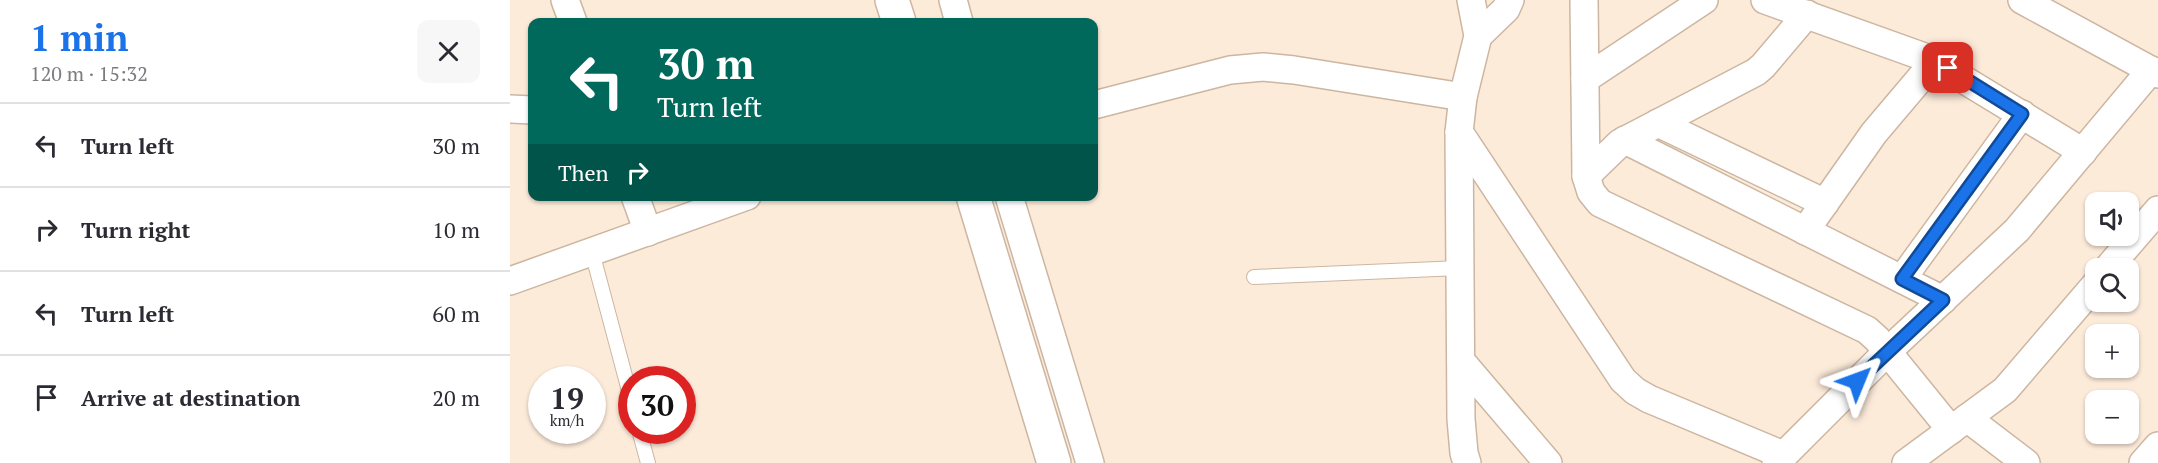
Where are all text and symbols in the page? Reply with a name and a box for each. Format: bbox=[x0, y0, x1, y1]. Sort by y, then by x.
text: 1 min bbox=[30, 14, 128, 61]
button: close bbox=[417, 20, 480, 83]
text: 30 m bbox=[657, 35, 755, 91]
icon: left bbox=[558, 42, 636, 120]
pin bbox=[1922, 42, 1973, 93]
icon: arrive bbox=[1931, 51, 1964, 84]
text: 120 m · 15:32 bbox=[30, 60, 148, 87]
text: Turn left bbox=[657, 89, 762, 125]
icon: left bbox=[30, 129, 63, 162]
text: Turn left bbox=[81, 131, 174, 160]
text: 30 m bbox=[432, 131, 480, 160]
icon: right bbox=[621, 156, 654, 189]
text: Then bbox=[558, 158, 609, 187]
map controls bbox=[2085, 192, 2139, 444]
button: sound bbox=[2085, 192, 2139, 246]
icon: right bbox=[30, 213, 63, 246]
text: Turn right bbox=[81, 215, 190, 244]
text: 10 m bbox=[432, 215, 480, 244]
button: search bbox=[2085, 258, 2139, 312]
icon: left bbox=[30, 297, 63, 330]
text: Turn left bbox=[81, 299, 174, 328]
text: 60 m bbox=[432, 299, 480, 328]
button: + bbox=[2085, 324, 2139, 378]
position arrow bbox=[1825, 349, 1889, 413]
speed limit sign: 30 bbox=[618, 366, 696, 444]
text: 19 bbox=[550, 378, 584, 418]
icon: arrive bbox=[30, 381, 63, 414]
text: Arrive at destination bbox=[81, 383, 300, 412]
text: 20 m bbox=[432, 383, 480, 412]
button: − bbox=[2085, 390, 2139, 444]
text: km/h bbox=[550, 410, 584, 430]

